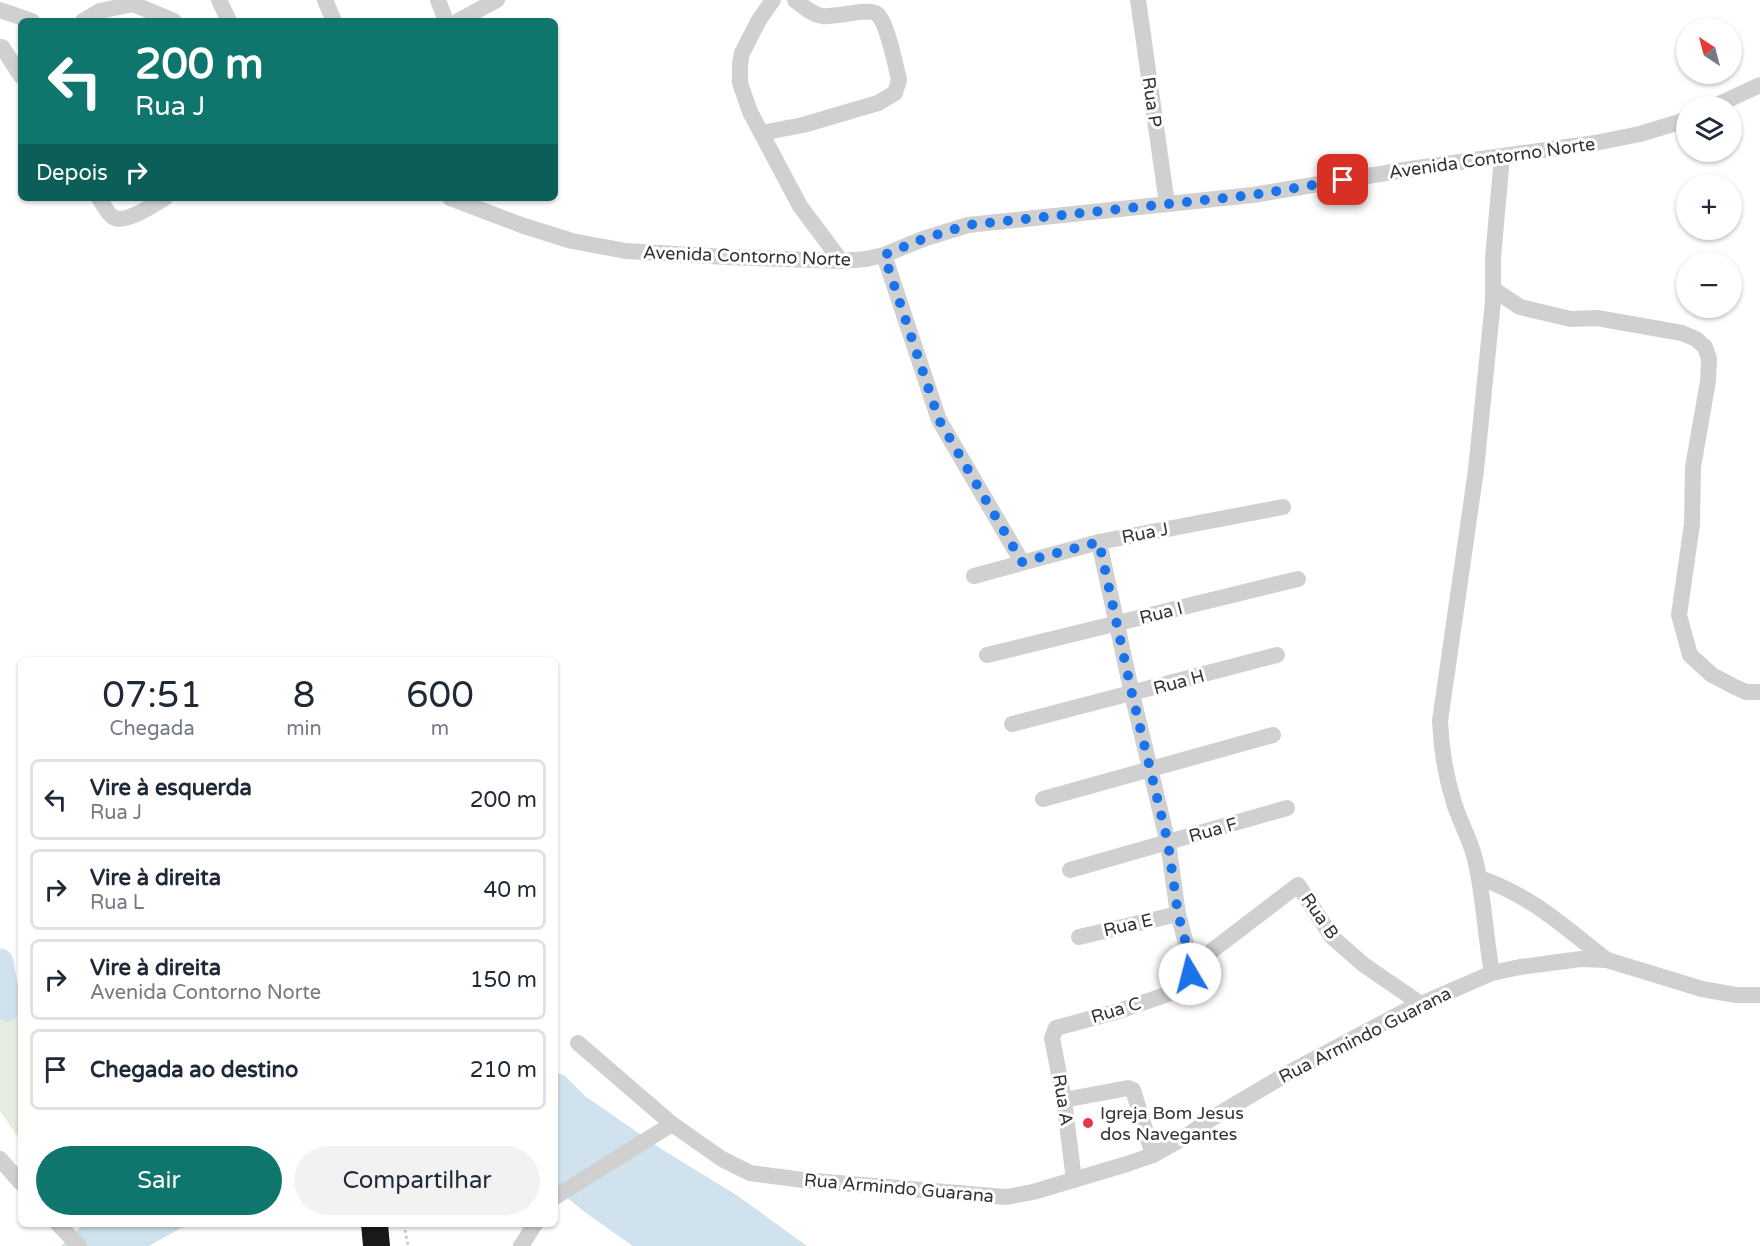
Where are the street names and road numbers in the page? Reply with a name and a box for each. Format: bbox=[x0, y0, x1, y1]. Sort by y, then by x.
street label: Rua P bbox=[1138, 75, 1166, 129]
street label: Avenida Contorno Norte bbox=[1387, 133, 1597, 183]
street label: Avenida Contorno Norte bbox=[643, 241, 851, 271]
street label: Rua J bbox=[1120, 518, 1170, 548]
street label: Rua I bbox=[1137, 597, 1185, 629]
street label: Rua H bbox=[1151, 665, 1207, 699]
street label: Rua F bbox=[1186, 813, 1240, 847]
street label: Rua B bbox=[1296, 889, 1344, 943]
street label: Rua E bbox=[1101, 909, 1155, 941]
street label: Rua Armindo Guarana bbox=[1275, 982, 1455, 1088]
street label: Rua C bbox=[1088, 992, 1144, 1028]
street label: Rua A bbox=[1048, 1073, 1078, 1127]
street label: Rua Armindo Guarana bbox=[803, 1169, 995, 1207]

